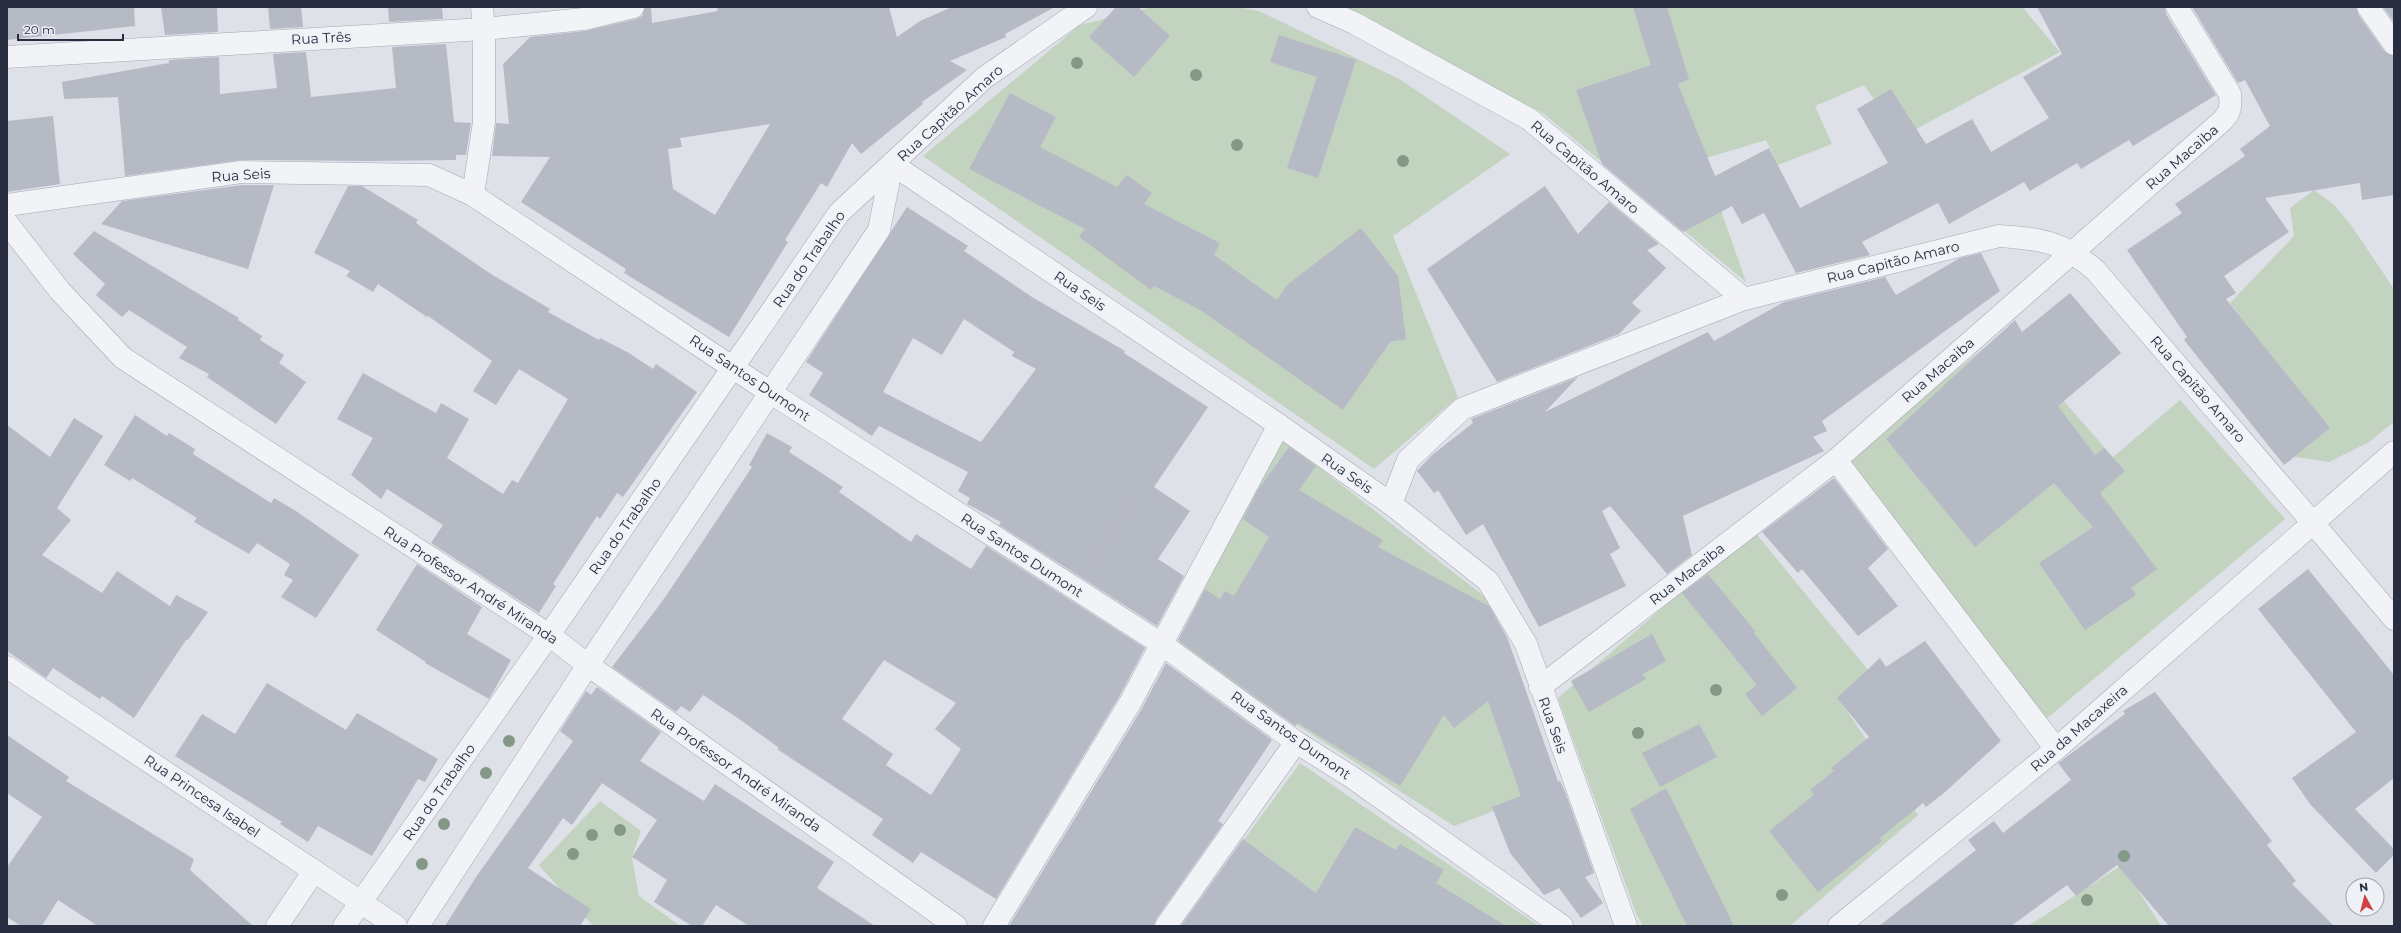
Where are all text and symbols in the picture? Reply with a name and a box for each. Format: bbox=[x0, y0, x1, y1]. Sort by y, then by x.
scale bar bbox=[18, 16, 123, 42]
text: 20 m bbox=[24, 22, 55, 37]
street label: Rua Três bbox=[291, 27, 352, 49]
street label: Rua Capitão Amaro bbox=[893, 61, 1007, 165]
street label: Rua Capitão Amaro bbox=[1527, 116, 1643, 218]
street label: Rua Macaiba bbox=[2142, 120, 2222, 194]
street label: Rua Seis bbox=[211, 164, 271, 186]
street label: Rua do Trabalho bbox=[769, 207, 849, 311]
street label: Rua Capitão Amaro bbox=[1825, 237, 1961, 287]
street label: Rua Seis bbox=[1050, 267, 1110, 315]
street label: Rua Santos Dumont bbox=[686, 331, 814, 425]
street label: Rua Capitão Amaro bbox=[2147, 332, 2250, 446]
street label: Rua Macaiba bbox=[1898, 333, 1978, 407]
street label: Rua Seis bbox=[1318, 449, 1377, 497]
street label: Rua do Trabalho bbox=[585, 474, 665, 578]
street label: Rua Santos Dumont bbox=[957, 509, 1087, 601]
street label: Rua Professor André Miranda bbox=[380, 522, 562, 648]
street label: Rua Macaiba bbox=[1646, 539, 1728, 609]
street label: Rua da Macaxeira bbox=[2027, 681, 2131, 775]
street label: Rua Santos Dumont bbox=[1228, 687, 1355, 783]
street label: Rua Seis bbox=[1534, 694, 1572, 756]
street label: Rua Professor André Miranda bbox=[647, 704, 825, 836]
street label: Rua do Trabalho bbox=[399, 740, 479, 844]
street label: Rua Princesa Isabel bbox=[141, 751, 263, 841]
north arrow bbox=[2345, 877, 2385, 917]
text: N bbox=[2359, 880, 2369, 895]

